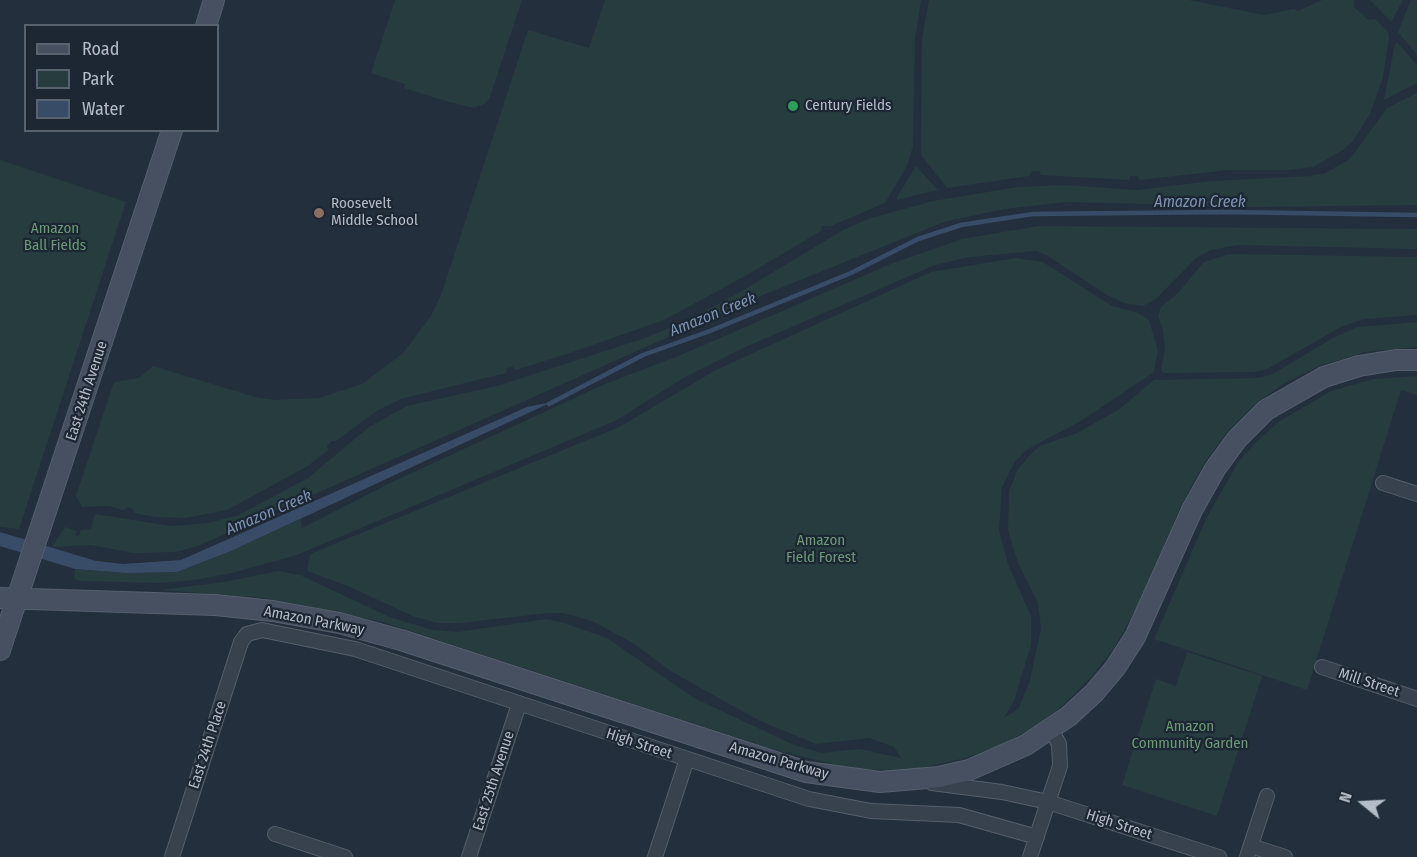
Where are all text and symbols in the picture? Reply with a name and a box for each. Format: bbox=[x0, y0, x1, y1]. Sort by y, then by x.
legend bbox=[24, 24, 219, 132]
text: Road bbox=[82, 38, 119, 60]
text: Park bbox=[82, 68, 114, 90]
place label: Century Fields bbox=[805, 97, 891, 115]
text: Water bbox=[82, 98, 125, 120]
marker: Century Fields bbox=[786, 99, 800, 113]
water label: Amazon Creek bbox=[1154, 193, 1246, 213]
place label: Roosevelt Middle School bbox=[331, 195, 418, 230]
marker: Roosevelt Middle School bbox=[312, 206, 326, 220]
park label: Amazon Ball Fields bbox=[24, 220, 86, 255]
water label: Amazon Creek bbox=[667, 289, 759, 341]
street label: East 24th Avenue bbox=[62, 339, 112, 443]
water label: Amazon Creek bbox=[223, 486, 315, 540]
park label: Amazon Field Forest bbox=[786, 532, 856, 567]
street label: Amazon Parkway bbox=[262, 602, 366, 640]
street label: Mill Street bbox=[1336, 665, 1402, 701]
street label: East 24th Place bbox=[185, 699, 231, 791]
park label: Amazon Community Garden bbox=[1132, 718, 1248, 753]
street label: High Street bbox=[604, 725, 674, 763]
street label: East 25th Avenue bbox=[469, 729, 519, 833]
street label: Amazon Parkway bbox=[727, 738, 831, 784]
north arrow bbox=[1333, 773, 1393, 833]
text: N bbox=[1335, 790, 1356, 805]
street label: High Street bbox=[1084, 806, 1154, 844]

